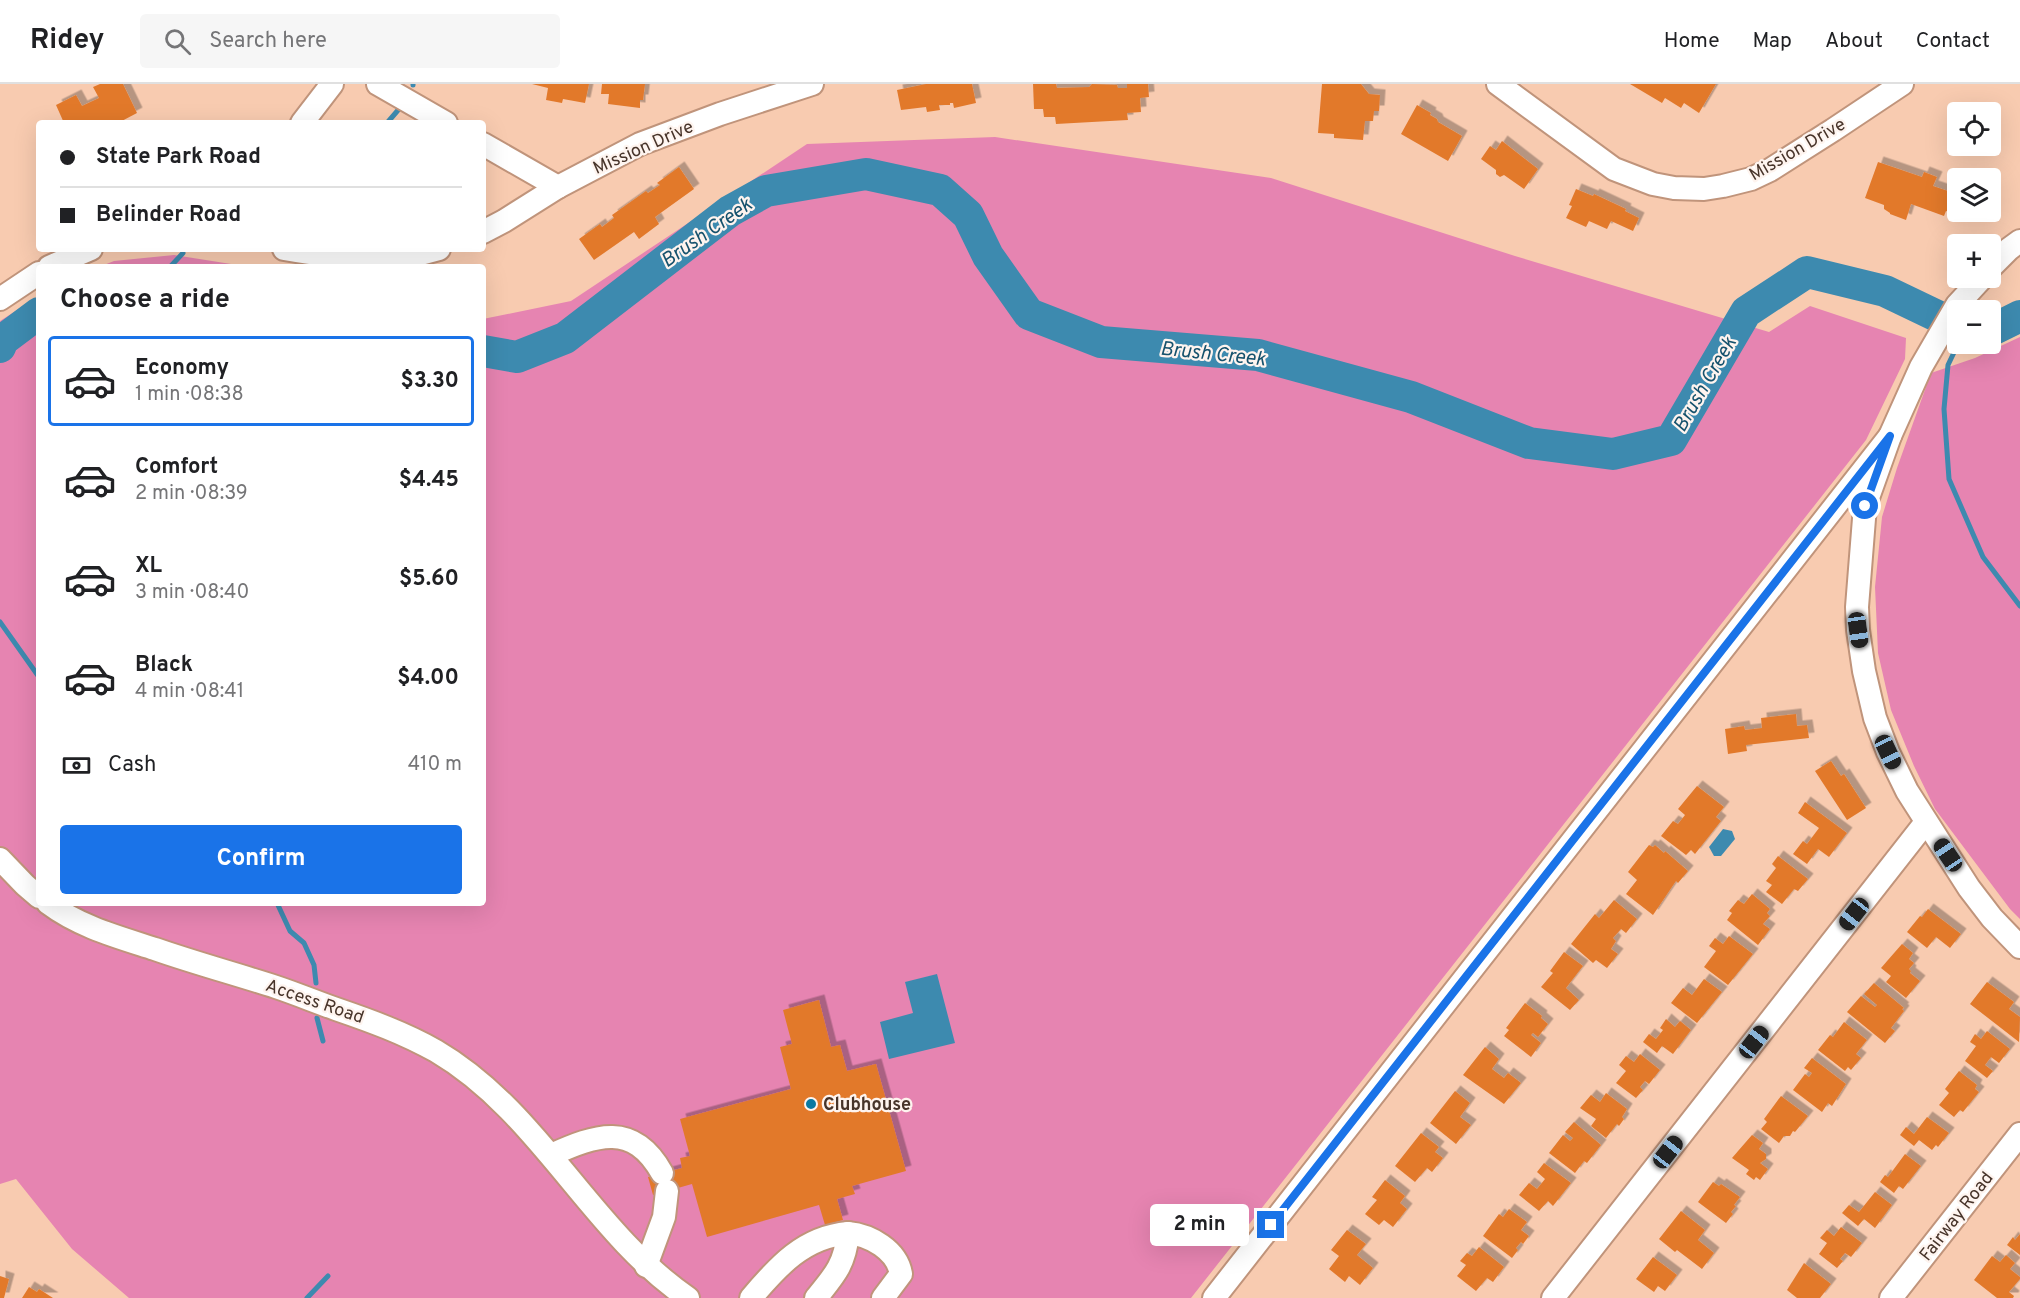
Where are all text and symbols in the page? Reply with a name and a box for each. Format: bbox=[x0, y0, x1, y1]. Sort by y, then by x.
search box bbox=[140, 14, 560, 68]
text: Ridey bbox=[30, 23, 104, 59]
icon: search bbox=[161, 25, 194, 58]
text: Search here bbox=[209, 28, 327, 55]
text: Home bbox=[1664, 28, 1720, 55]
text: Map bbox=[1753, 28, 1792, 55]
text: About bbox=[1825, 28, 1883, 55]
text: Contact bbox=[1916, 28, 1990, 55]
map controls bbox=[1947, 102, 2001, 354]
button: locate bbox=[1947, 102, 2001, 156]
street label: Mission Drive bbox=[1745, 113, 1850, 187]
street label: Mission Drive bbox=[590, 116, 697, 181]
text: State Park Road bbox=[96, 144, 261, 171]
button: layers bbox=[1947, 168, 2001, 222]
water label: Brush Creek bbox=[656, 192, 759, 275]
text: Belinder Road bbox=[96, 202, 241, 229]
button: + bbox=[1947, 234, 2001, 288]
text: Choose a ride bbox=[60, 283, 230, 317]
button: − bbox=[1947, 300, 2001, 354]
water label: Brush Creek bbox=[1668, 332, 1744, 437]
water label: Brush Creek bbox=[1159, 337, 1268, 374]
icon: car bbox=[63, 354, 117, 408]
text: Economy bbox=[135, 355, 229, 382]
text: $3.30 bbox=[400, 368, 459, 395]
text: 1 min · 08:38 bbox=[135, 382, 244, 408]
icon: car bbox=[63, 453, 117, 507]
text: Comfort bbox=[135, 454, 218, 481]
text: $4.45 bbox=[399, 467, 459, 494]
text: 2 min · 08:39 bbox=[135, 481, 248, 507]
route start bbox=[1851, 492, 1878, 519]
icon: car bbox=[63, 552, 117, 606]
text: XL bbox=[135, 553, 162, 580]
text: $5.60 bbox=[399, 566, 459, 593]
text: 3 min · 08:40 bbox=[135, 580, 249, 606]
car bbox=[1847, 611, 1869, 649]
icon: car bbox=[63, 651, 117, 705]
text: Black bbox=[135, 652, 193, 679]
text: $4.00 bbox=[397, 665, 459, 692]
text: 4 min · 08:41 bbox=[135, 679, 244, 705]
car bbox=[1872, 732, 1904, 772]
icon: cash bbox=[60, 749, 93, 782]
text: Cash bbox=[108, 752, 157, 779]
text: 410 m bbox=[408, 752, 462, 778]
button: Confirm bbox=[60, 825, 462, 894]
car bbox=[1930, 835, 1966, 875]
car bbox=[1836, 894, 1872, 934]
street label: Access Road bbox=[262, 975, 367, 1030]
car bbox=[1736, 1022, 1772, 1062]
place label: Clubhouse bbox=[823, 1094, 911, 1117]
marker: Clubhouse bbox=[804, 1097, 818, 1111]
car bbox=[1650, 1132, 1686, 1172]
street label: Fairway Road bbox=[1915, 1168, 1999, 1266]
callout: 2 min bbox=[1151, 1204, 1250, 1246]
route end bbox=[1257, 1211, 1284, 1238]
text: 2 min bbox=[1173, 1212, 1226, 1238]

